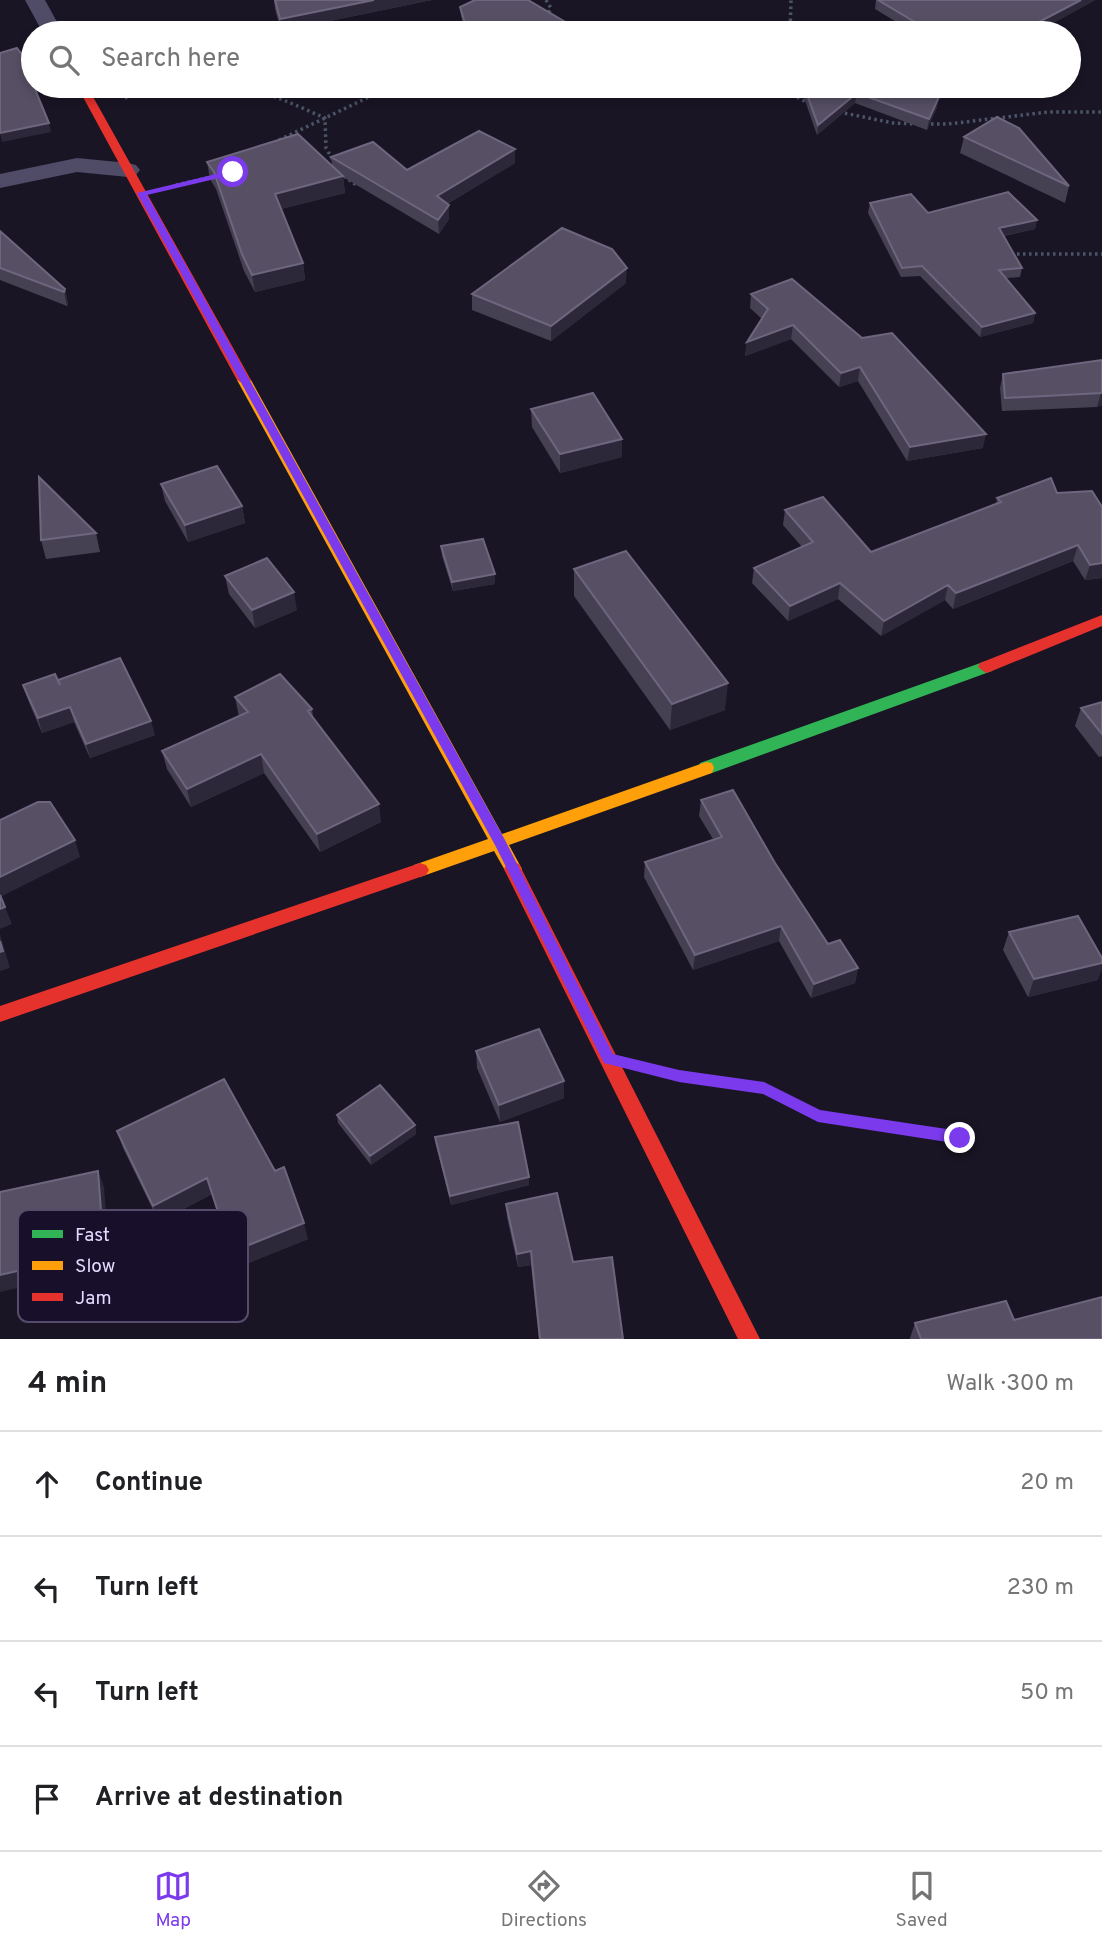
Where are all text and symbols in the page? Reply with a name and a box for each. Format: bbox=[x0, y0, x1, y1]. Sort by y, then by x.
search box bbox=[21, 21, 1081, 98]
icon: search bbox=[45, 41, 83, 79]
text: Search here bbox=[101, 43, 240, 76]
route start bbox=[217, 156, 248, 187]
route end bbox=[944, 1122, 975, 1153]
legend bbox=[18, 1210, 248, 1322]
text: Fast bbox=[75, 1224, 110, 1248]
text: Slow bbox=[75, 1255, 115, 1279]
text: Jam bbox=[75, 1287, 112, 1311]
text: 4 min bbox=[28, 1366, 107, 1403]
text: Walk · 300 m bbox=[946, 1370, 1074, 1399]
icon: ahead bbox=[28, 1465, 66, 1503]
text: Continue bbox=[95, 1467, 203, 1500]
text: 20 m bbox=[1020, 1469, 1074, 1498]
icon: left bbox=[28, 1570, 66, 1608]
text: Turn left bbox=[95, 1572, 199, 1605]
text: 230 m bbox=[1007, 1574, 1074, 1603]
icon: left bbox=[28, 1675, 66, 1713]
text: Turn left bbox=[95, 1677, 199, 1710]
text: 50 m bbox=[1020, 1679, 1074, 1708]
icon: arrive bbox=[28, 1780, 66, 1818]
text: Arrive at destination bbox=[95, 1782, 343, 1815]
tab: Map bbox=[154, 1867, 192, 1933]
tab: Directions bbox=[501, 1867, 587, 1933]
tab: Saved bbox=[896, 1867, 948, 1933]

